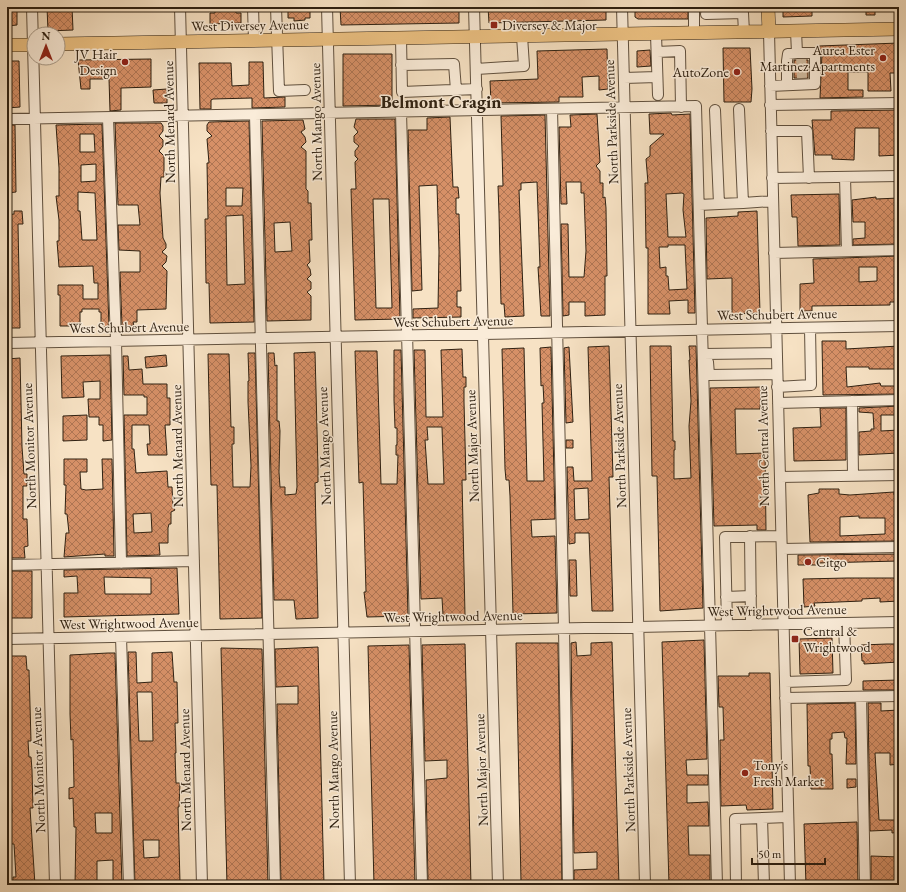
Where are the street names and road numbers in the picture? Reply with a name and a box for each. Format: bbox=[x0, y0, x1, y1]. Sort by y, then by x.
street label: West Diversey Avenue bbox=[191, 15, 309, 35]
street label: North Parkside Avenue bbox=[600, 59, 622, 184]
street label: North Menard Avenue bbox=[159, 60, 179, 183]
street label: North Mango Avenue bbox=[306, 62, 326, 181]
street label: West Schubert Avenue bbox=[717, 304, 838, 324]
street label: West Schubert Avenue bbox=[393, 311, 514, 331]
street label: West Schubert Avenue bbox=[69, 317, 190, 337]
street label: North Monitor Avenue bbox=[18, 382, 40, 509]
street label: North Parkside Avenue bbox=[608, 383, 630, 508]
street label: North Menard Avenue bbox=[167, 384, 187, 507]
street label: North Central Avenue bbox=[753, 385, 773, 507]
street label: North Mango Avenue bbox=[313, 386, 335, 505]
street label: North Major Avenue bbox=[461, 389, 483, 503]
street label: West Wrightwood Avenue bbox=[707, 600, 847, 620]
street label: West Wrightwood Avenue bbox=[383, 606, 523, 626]
street label: West Wrightwood Avenue bbox=[59, 613, 199, 633]
street label: North Monitor Avenue bbox=[27, 706, 49, 833]
street label: North Parkside Avenue bbox=[617, 707, 639, 832]
street label: North Menard Avenue bbox=[175, 708, 195, 831]
street label: North Mango Avenue bbox=[323, 710, 343, 829]
street label: North Major Avenue bbox=[470, 713, 492, 827]

